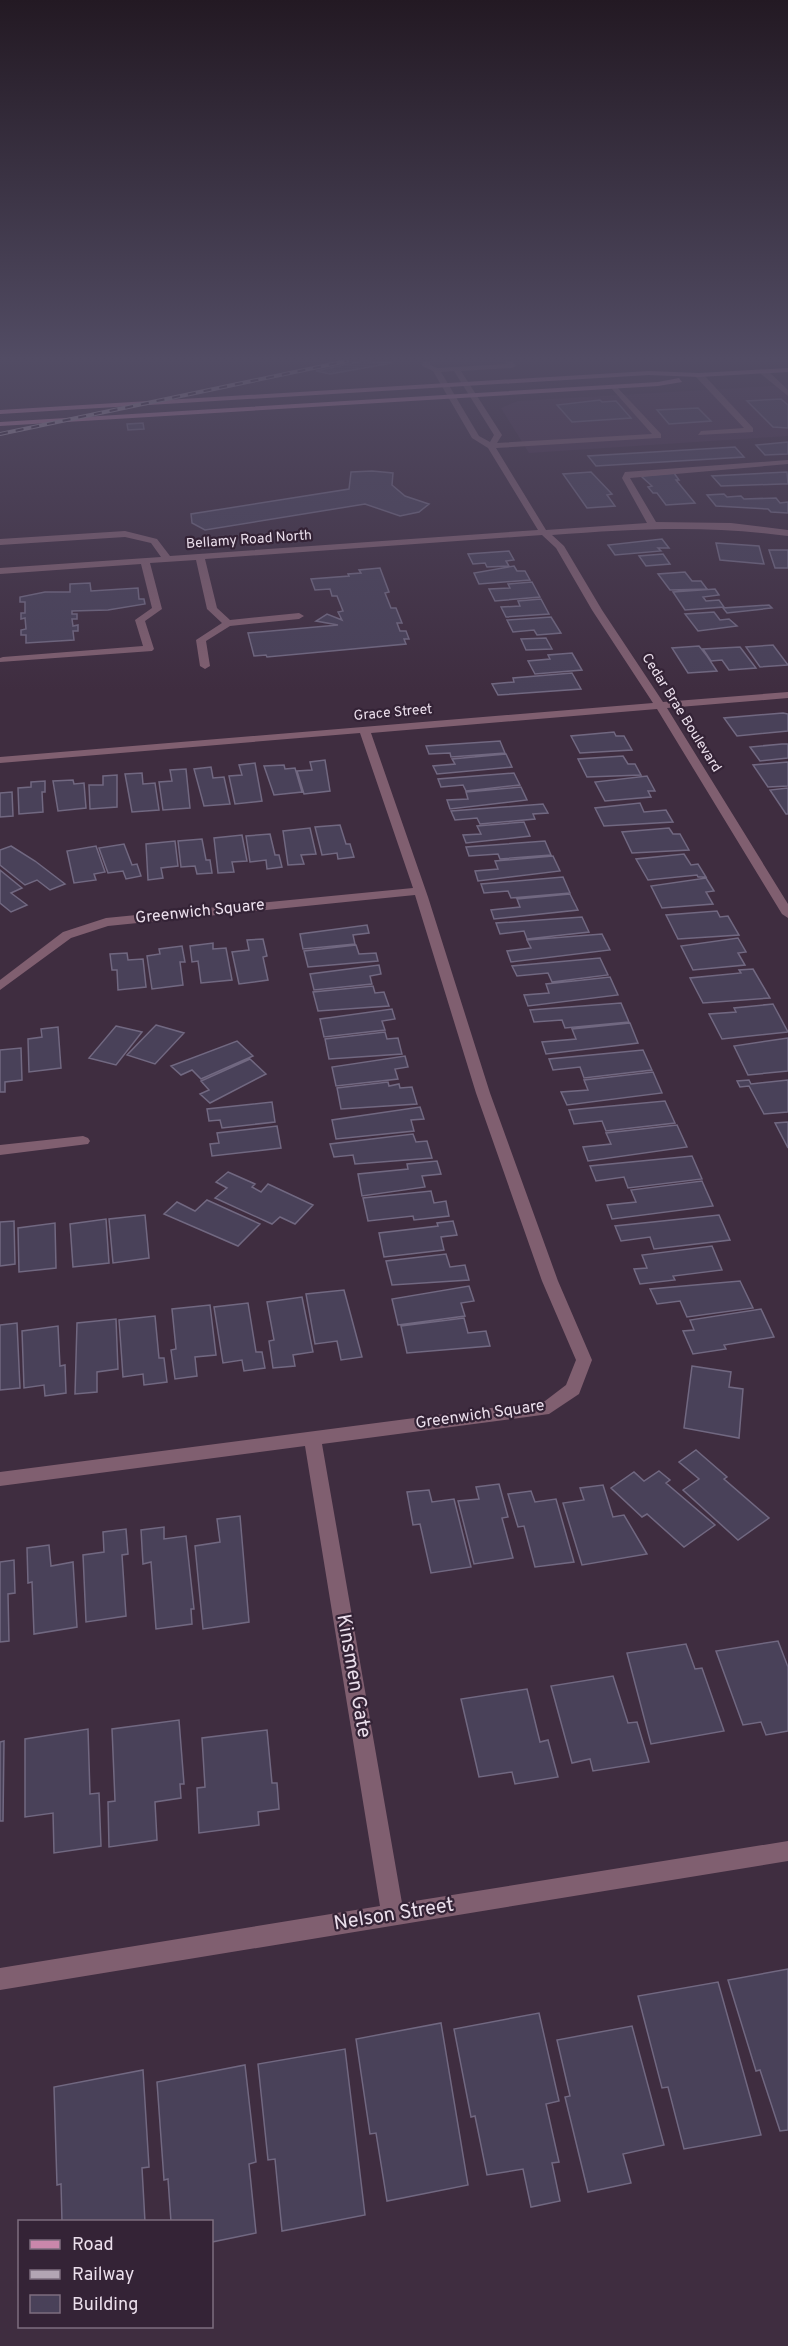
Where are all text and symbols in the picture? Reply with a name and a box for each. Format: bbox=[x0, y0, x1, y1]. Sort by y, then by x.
street label: Bellamy Road North bbox=[185, 527, 313, 553]
street label: Cedar Brae Boulevard bbox=[637, 650, 725, 776]
street label: Grace Street bbox=[353, 701, 433, 725]
street label: Greenwich Square bbox=[134, 895, 266, 929]
street label: Greenwich Square bbox=[414, 1396, 546, 1434]
street label: Kinsmen Gate bbox=[329, 1612, 377, 1740]
street label: Nelson Street bbox=[332, 1893, 456, 1937]
legend bbox=[18, 2220, 213, 2328]
text: Road bbox=[72, 2234, 114, 2257]
text: Railway bbox=[72, 2264, 134, 2287]
text: Building bbox=[72, 2294, 138, 2317]

